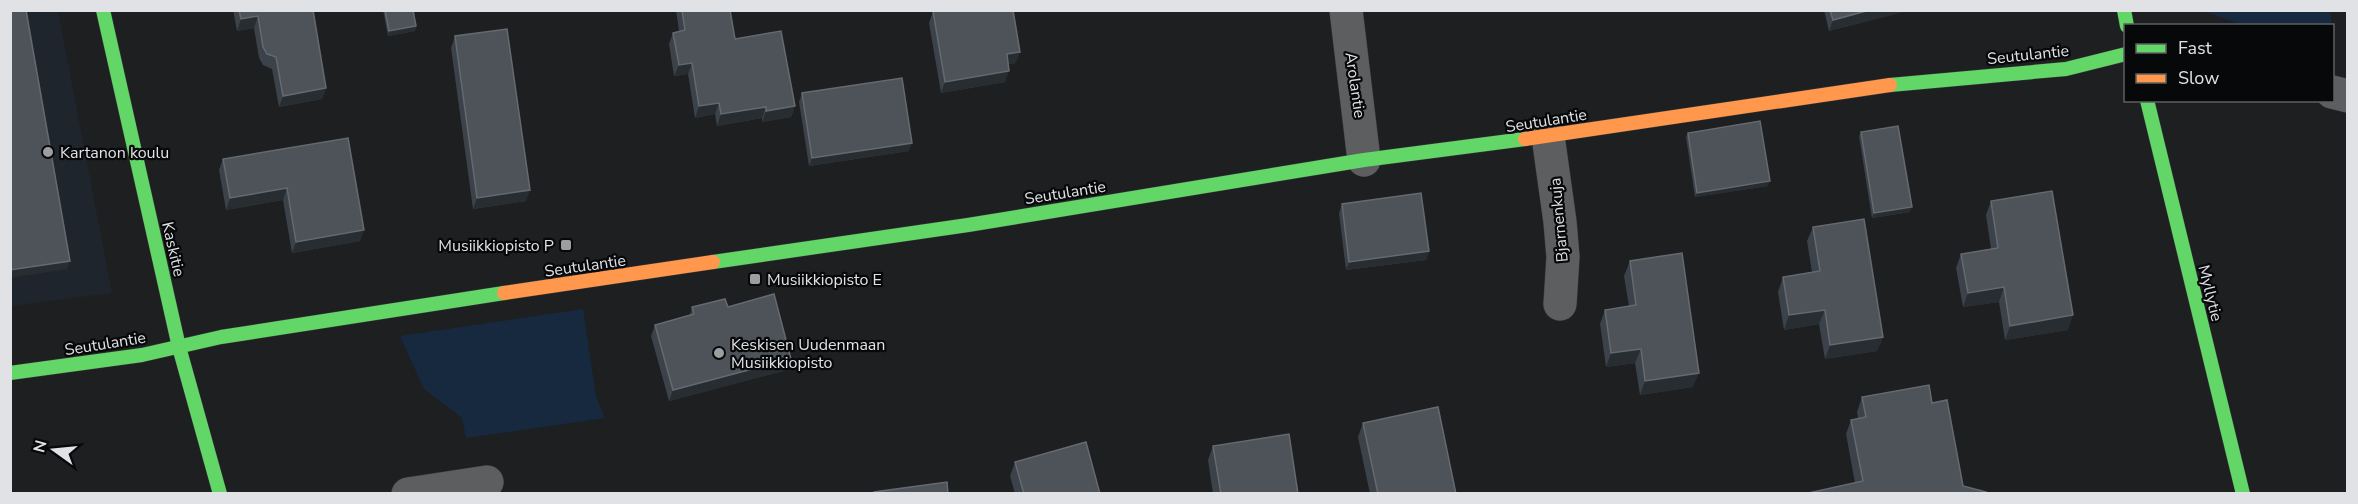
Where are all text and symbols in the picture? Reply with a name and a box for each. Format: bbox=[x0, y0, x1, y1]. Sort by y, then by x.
legend bbox=[2124, 24, 2334, 102]
text: Fast bbox=[2178, 36, 2213, 60]
street label: Seutulantie bbox=[1986, 40, 2070, 70]
street label: Arolantie bbox=[1340, 51, 1371, 120]
text: Slow bbox=[2178, 66, 2219, 90]
street label: Seutulantie bbox=[1504, 104, 1588, 138]
place label: Kartanon koulu bbox=[60, 142, 169, 164]
marker: Kartanon koulu bbox=[41, 145, 55, 159]
street label: Seutulantie bbox=[1023, 176, 1107, 210]
street label: Bjarnenkuja bbox=[1544, 177, 1574, 263]
street label: Kaskitie bbox=[156, 220, 190, 279]
place label: Musiikkiopisto P bbox=[438, 235, 554, 257]
marker: Musiikkiopisto P bbox=[559, 238, 573, 252]
street label: Seutulantie bbox=[543, 249, 627, 283]
street label: Myllytie bbox=[2192, 263, 2228, 324]
place label: Musiikkiopisto E bbox=[767, 269, 882, 291]
marker: Musiikkiopisto E bbox=[748, 272, 762, 286]
street label: Seutulantie bbox=[63, 327, 147, 361]
place label: Keskisen Uudenmaan Musiikkiopisto bbox=[731, 334, 885, 374]
marker: Keskisen Uudenmaan Musiikkiopisto bbox=[712, 346, 726, 360]
north arrow bbox=[24, 420, 84, 480]
text: N bbox=[28, 438, 53, 455]

